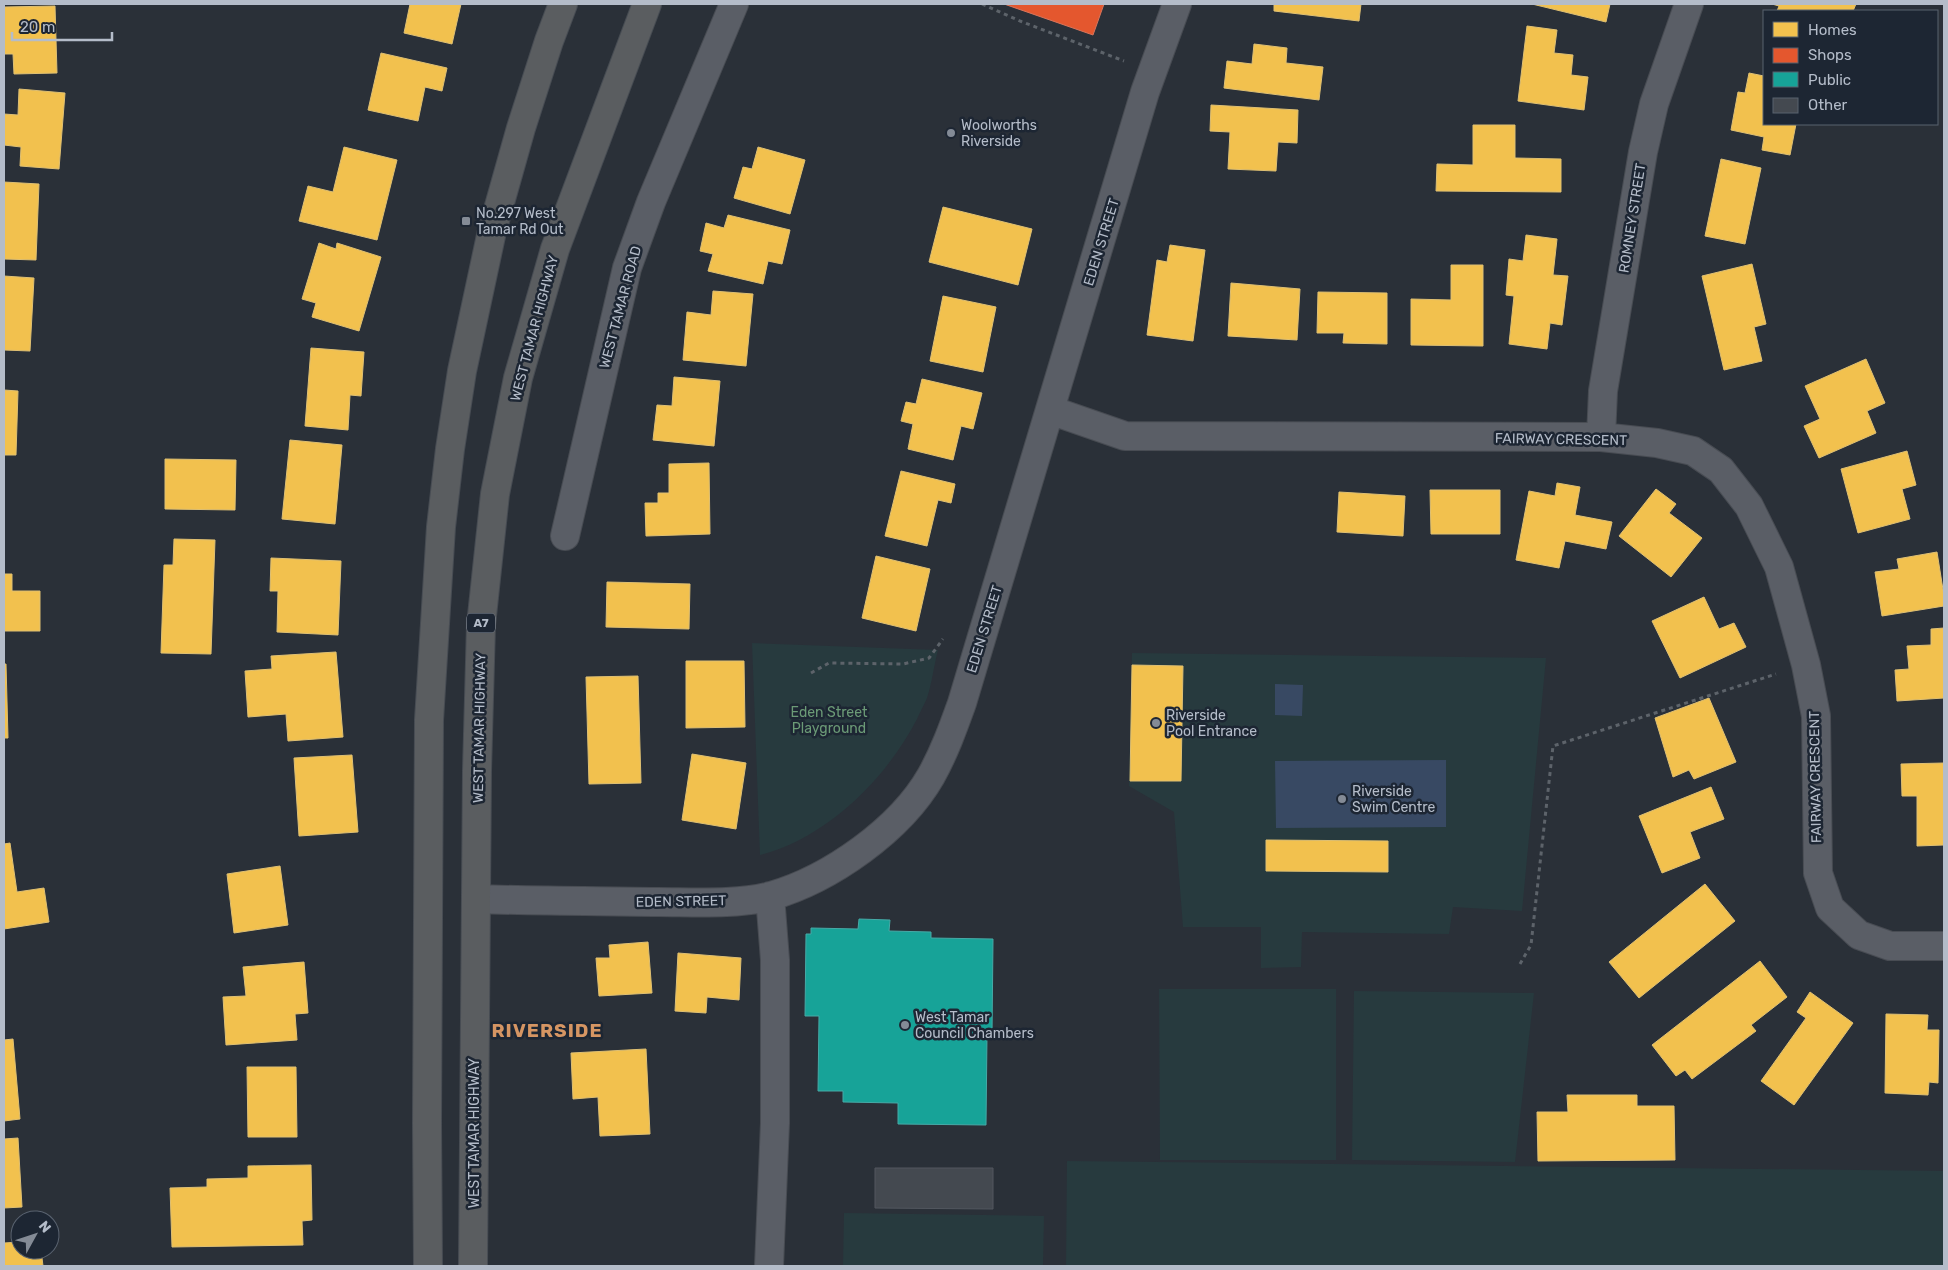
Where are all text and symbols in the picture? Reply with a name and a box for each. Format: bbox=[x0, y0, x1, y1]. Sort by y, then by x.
scale bar bbox=[12, 10, 112, 42]
legend bbox=[1763, 10, 1938, 125]
text: 20 m bbox=[20, 18, 55, 36]
text: Homes bbox=[1808, 21, 1857, 39]
text: Shops bbox=[1808, 46, 1852, 64]
text: Public bbox=[1808, 71, 1851, 89]
text: Other bbox=[1808, 96, 1848, 114]
place label: Woolworths Riverside bbox=[961, 117, 1037, 150]
marker: Woolworths Riverside bbox=[945, 127, 957, 139]
street label: ROMNEY STREET bbox=[1615, 162, 1650, 274]
street label: EDEN STREET bbox=[1080, 196, 1123, 288]
place label: No.297 West Tamar Rd Out bbox=[476, 205, 564, 238]
marker: No.297 West Tamar Rd Out bbox=[460, 215, 472, 227]
street label: WEST TAMAR ROAD bbox=[596, 244, 645, 370]
street label: WEST TAMAR HIGHWAY bbox=[507, 253, 562, 403]
street label: FAIRWAY CRESCENT bbox=[1495, 430, 1627, 449]
street label: EDEN STREET bbox=[963, 583, 1006, 675]
road number: A7 bbox=[467, 614, 495, 632]
street label: WEST TAMAR HIGHWAY bbox=[470, 653, 489, 803]
park label: Eden Street Playground bbox=[791, 704, 868, 737]
place label: Riverside Pool Entrance bbox=[1166, 707, 1257, 740]
street label: FAIRWAY CRESCENT bbox=[1806, 711, 1825, 843]
marker: Riverside Pool Entrance bbox=[1150, 717, 1162, 729]
place label: Riverside Swim Centre bbox=[1352, 783, 1435, 816]
marker: Riverside Swim Centre bbox=[1336, 793, 1348, 805]
street label: EDEN STREET bbox=[636, 892, 727, 911]
place label: West Tamar Council Chambers bbox=[915, 1009, 1034, 1042]
district label: RIVERSIDE bbox=[491, 1019, 603, 1042]
marker: West Tamar Council Chambers bbox=[899, 1019, 911, 1031]
street label: WEST TAMAR HIGHWAY bbox=[466, 1058, 483, 1208]
north arrow bbox=[10, 1210, 60, 1260]
text: N bbox=[35, 1218, 54, 1236]

